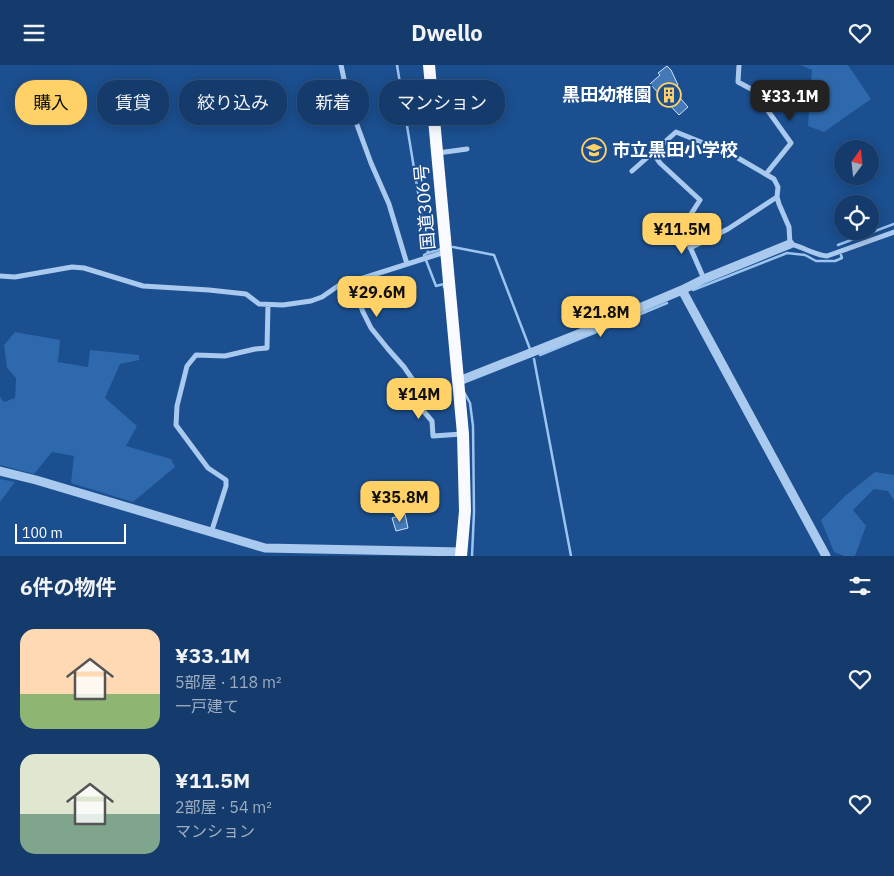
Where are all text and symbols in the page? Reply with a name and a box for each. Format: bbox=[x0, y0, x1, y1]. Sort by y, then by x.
text: Dwello bbox=[411, 18, 483, 47]
icon: menu bbox=[20, 19, 48, 47]
icon: heart bbox=[846, 19, 874, 47]
chip: 購入 bbox=[15, 80, 87, 125]
chip: 賃貸 bbox=[97, 80, 169, 125]
chip: 絞り込み bbox=[179, 80, 287, 125]
chip: 新着 bbox=[297, 80, 369, 125]
chip: マンション bbox=[379, 80, 505, 125]
pin: ¥33.1M bbox=[749, 80, 831, 122]
building icon: 黒田幼稚園 bbox=[656, 82, 682, 108]
place label: 黒田幼稚園 bbox=[562, 83, 652, 106]
text: ¥33.1M bbox=[761, 86, 819, 106]
school or university icon: 市立黒田小学校 bbox=[581, 137, 607, 163]
place label: 市立黒田小学校 bbox=[612, 138, 738, 161]
north arrow bbox=[834, 140, 879, 185]
map controls bbox=[834, 140, 879, 240]
street label: 国道306号 bbox=[409, 163, 440, 251]
button: locate bbox=[834, 195, 879, 240]
pin: ¥11.5M bbox=[641, 213, 723, 255]
text: ¥11.5M bbox=[653, 219, 711, 239]
pin: ¥29.6M bbox=[336, 275, 418, 318]
text: ¥29.6M bbox=[348, 282, 406, 302]
pin: ¥21.8M bbox=[560, 295, 642, 338]
text: ¥21.8M bbox=[572, 302, 630, 322]
pin: ¥14M bbox=[389, 377, 449, 420]
text: ¥14M bbox=[398, 384, 440, 404]
pin: ¥35.8M bbox=[359, 481, 441, 523]
text: ¥35.8M bbox=[371, 487, 429, 507]
scale bar bbox=[15, 521, 126, 544]
text: 100 m bbox=[22, 524, 63, 542]
icon: filters bbox=[846, 572, 874, 600]
text: 6件の物件 bbox=[20, 573, 117, 601]
text: ¥33.1M bbox=[175, 641, 250, 669]
icon: home bbox=[60, 649, 120, 709]
icon: heart bbox=[846, 665, 874, 693]
text: 5部屋 · 118 m² bbox=[175, 672, 281, 692]
text: 一戸建て bbox=[175, 696, 239, 716]
text: ¥11.5M bbox=[175, 766, 250, 794]
icon: home bbox=[60, 774, 120, 834]
icon: heart bbox=[846, 790, 874, 818]
text: 2部屋 · 54 m² bbox=[175, 797, 272, 817]
text: マンション bbox=[175, 821, 255, 841]

